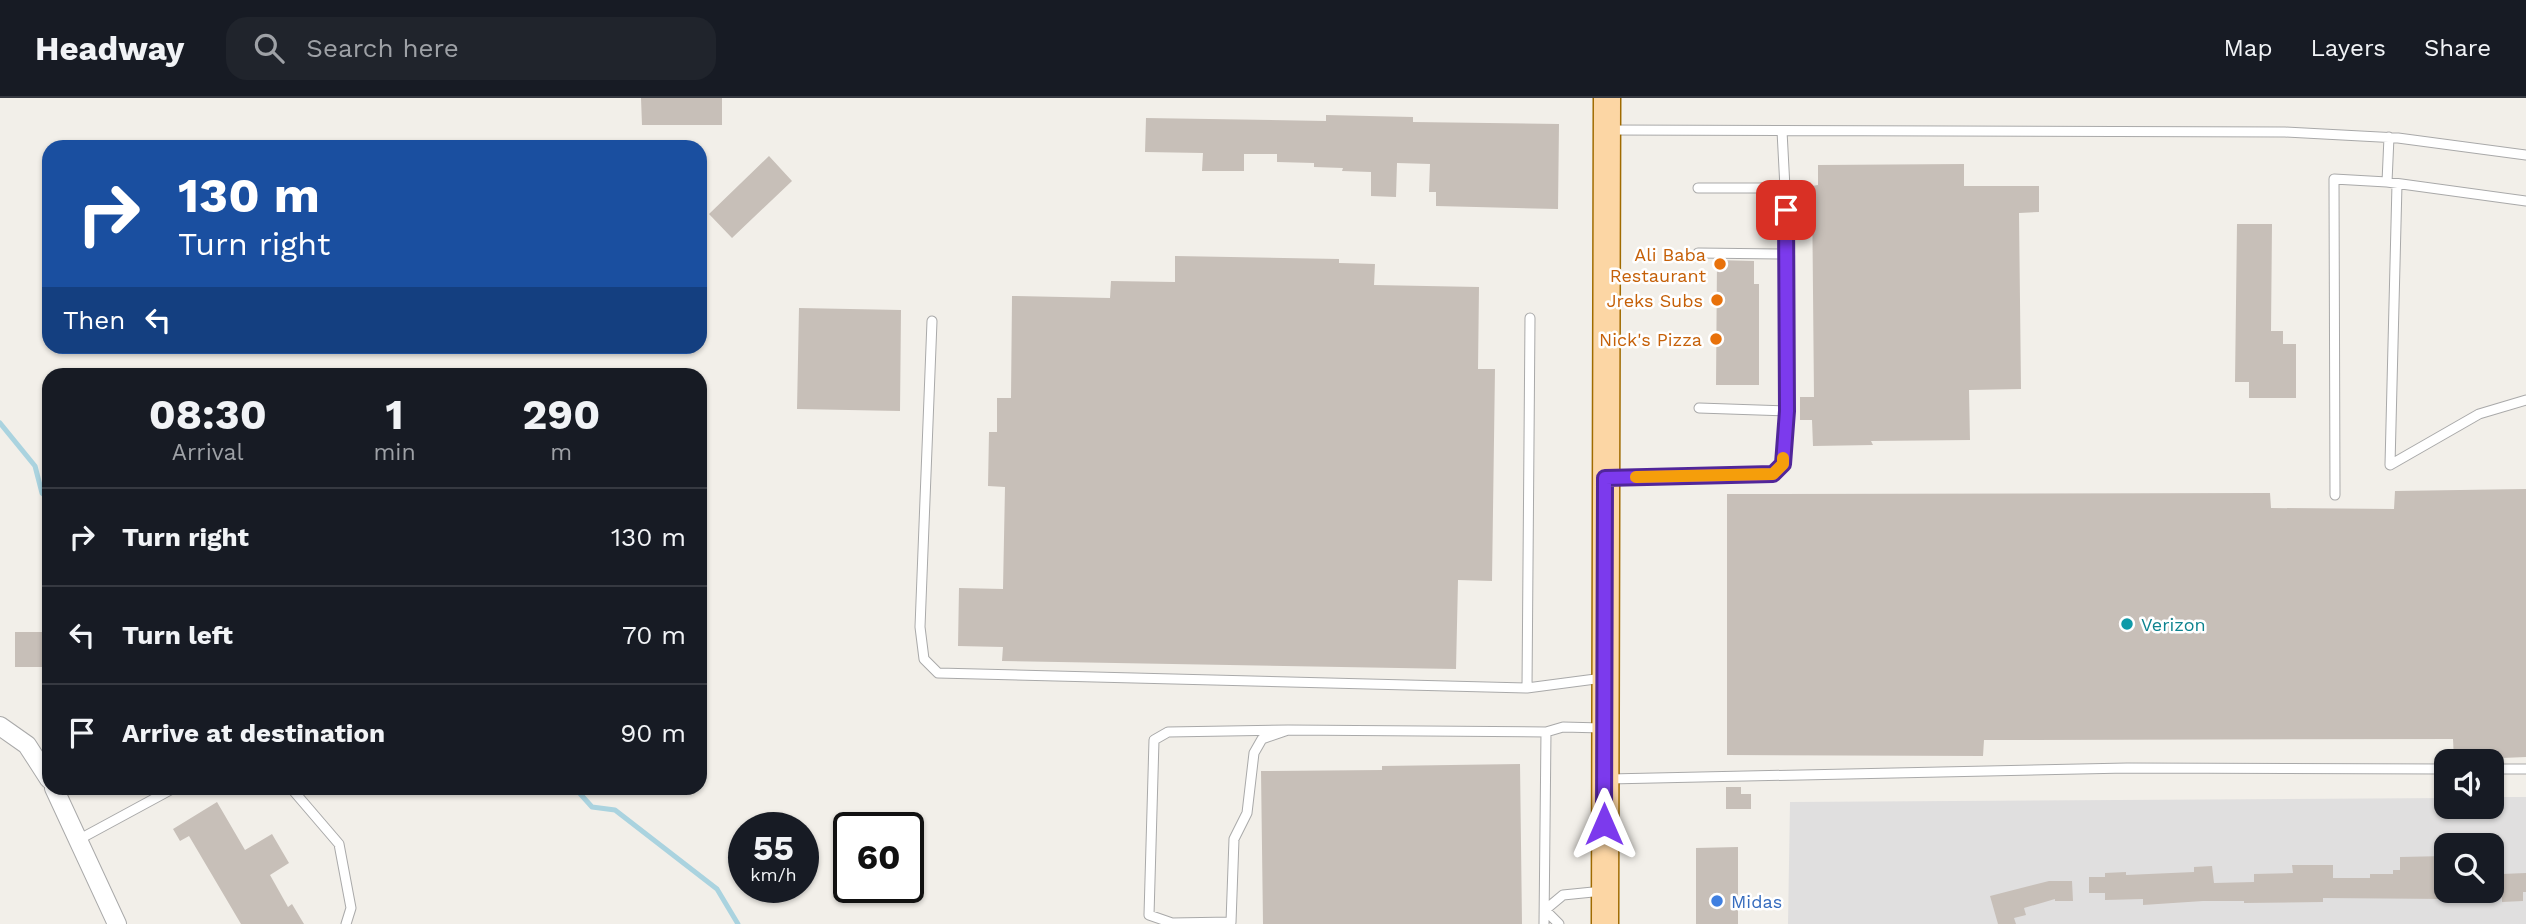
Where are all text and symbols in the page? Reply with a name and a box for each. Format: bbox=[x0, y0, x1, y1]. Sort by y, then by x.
search box bbox=[226, 17, 716, 80]
text: Headway bbox=[35, 29, 184, 68]
icon: search bbox=[250, 29, 288, 67]
text: Search here bbox=[306, 33, 459, 63]
text: Map bbox=[2224, 34, 2272, 62]
text: Layers bbox=[2310, 34, 2386, 62]
text: Share bbox=[2424, 34, 2491, 62]
text: 130 m bbox=[178, 166, 320, 224]
icon: right bbox=[63, 168, 154, 259]
pin bbox=[1756, 180, 1816, 240]
icon: arrive bbox=[1767, 191, 1805, 229]
text: Turn right bbox=[178, 225, 330, 263]
place label: Ali Baba Restaurant bbox=[1610, 244, 1706, 286]
marker: Ali Baba Restaurant bbox=[1712, 256, 1728, 272]
place label: Jreks Subs bbox=[1607, 290, 1703, 311]
marker: Jreks Subs bbox=[1709, 292, 1725, 308]
icon: left bbox=[139, 301, 177, 339]
text: Then bbox=[63, 305, 125, 335]
place label: Nick's Pizza bbox=[1599, 329, 1702, 350]
marker: Nick's Pizza bbox=[1708, 331, 1724, 347]
text: 08:30 bbox=[149, 390, 267, 439]
text: 1 bbox=[385, 390, 404, 439]
text: 290 bbox=[522, 390, 600, 439]
text: Arrival bbox=[172, 439, 244, 466]
text: min bbox=[373, 439, 416, 466]
text: m bbox=[550, 439, 572, 466]
icon: right bbox=[63, 518, 101, 556]
text: Turn right bbox=[122, 522, 249, 552]
text: 130 m bbox=[611, 522, 686, 552]
place label: Verizon bbox=[2141, 614, 2206, 635]
icon: left bbox=[63, 616, 101, 654]
marker: Verizon bbox=[2119, 616, 2135, 632]
text: Turn left bbox=[122, 620, 233, 650]
text: 70 m bbox=[622, 620, 686, 650]
icon: arrive bbox=[63, 714, 101, 752]
text: Arrive at destination bbox=[122, 718, 385, 748]
text: 90 m bbox=[620, 718, 686, 748]
map controls bbox=[2434, 749, 2504, 903]
button: sound bbox=[2434, 749, 2504, 819]
position arrow bbox=[1567, 787, 1641, 861]
speed limit sign: 60 bbox=[833, 812, 924, 903]
text: 55 bbox=[753, 827, 794, 869]
button: search bbox=[2434, 833, 2504, 903]
text: km/h bbox=[750, 864, 797, 885]
place label: Midas bbox=[1731, 891, 1782, 912]
marker: Midas bbox=[1709, 893, 1725, 909]

